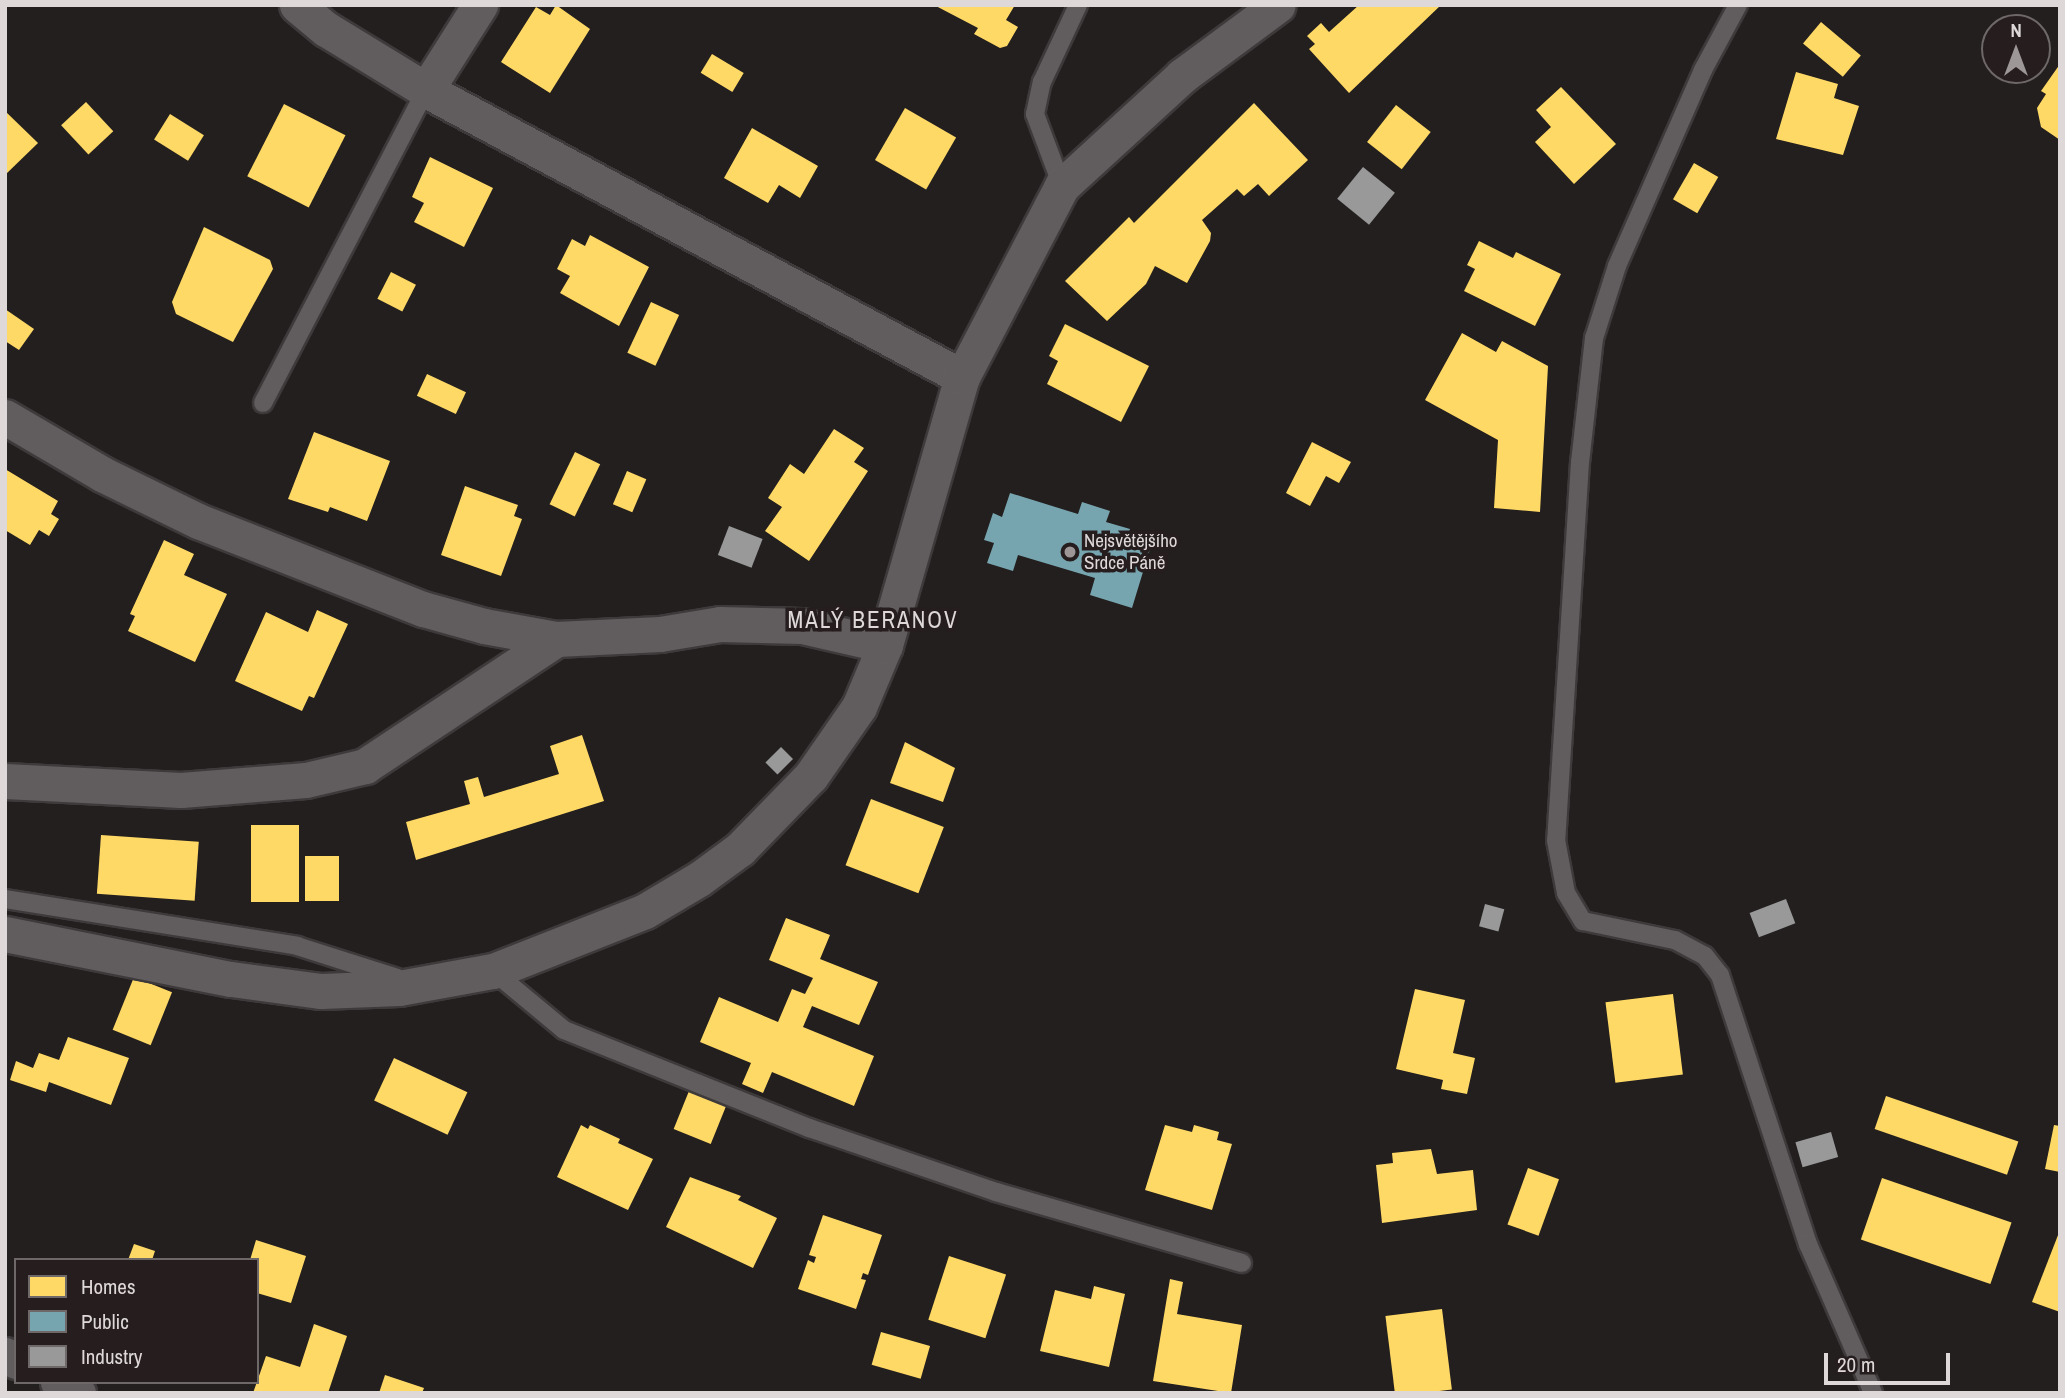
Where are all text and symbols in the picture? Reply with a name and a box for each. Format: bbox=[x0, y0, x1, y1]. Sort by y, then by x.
north arrow bbox=[1981, 14, 2051, 84]
text: N bbox=[2010, 17, 2022, 43]
place label: Nejsvětějšího Srdce Páně bbox=[1084, 530, 1178, 574]
marker: Nejsvětějšího Srdce Páně bbox=[1062, 544, 1078, 560]
district label: MALÝ BERANOV bbox=[789, 606, 957, 634]
legend bbox=[14, 1258, 259, 1384]
text: Homes bbox=[81, 1272, 136, 1301]
text: Public bbox=[81, 1307, 129, 1336]
scale bar bbox=[1827, 1338, 1953, 1382]
text: Industry bbox=[81, 1342, 142, 1371]
text: 20 m bbox=[1837, 1350, 1875, 1379]

